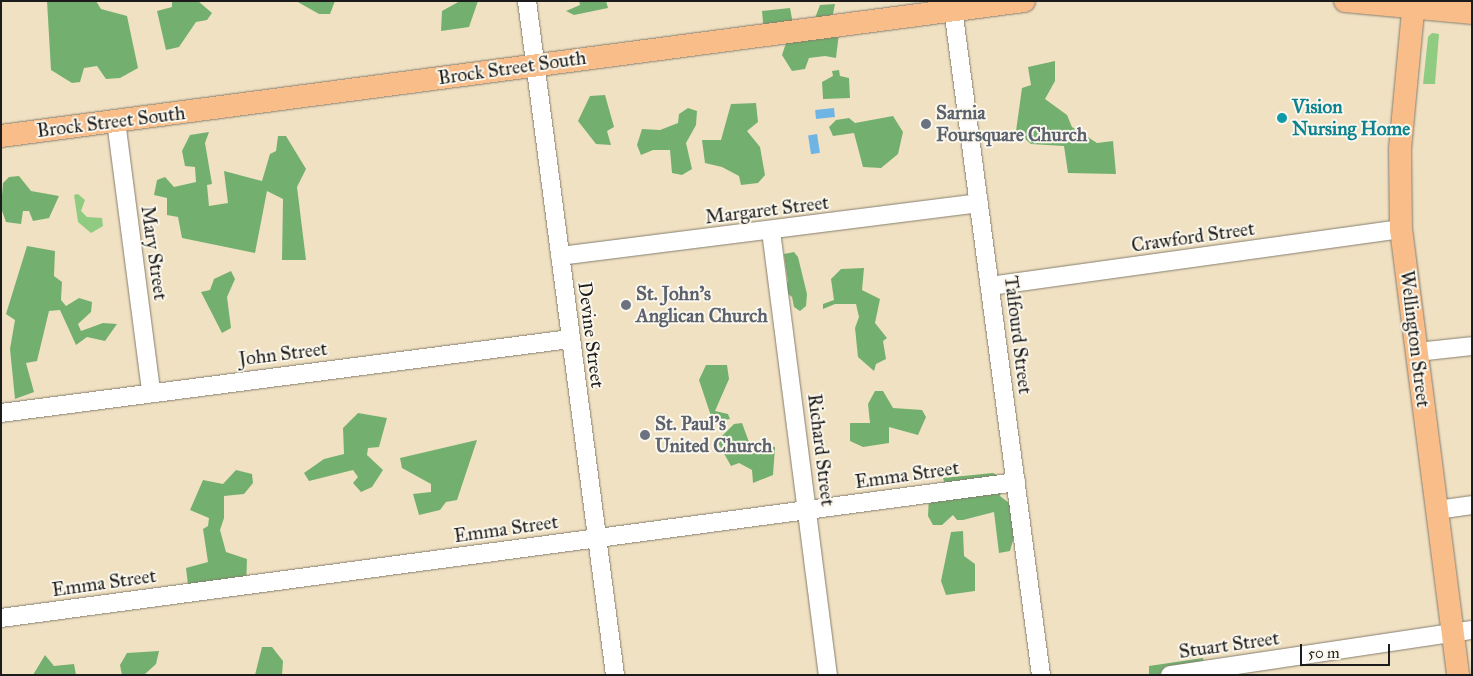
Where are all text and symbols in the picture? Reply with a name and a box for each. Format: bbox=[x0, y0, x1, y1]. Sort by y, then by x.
street label: Brock Street South bbox=[436, 46, 588, 90]
place label: Vision Nursing Home bbox=[1292, 96, 1410, 140]
street label: Brock Street South bbox=[35, 102, 187, 142]
place label: Sarnia Foursquare Church bbox=[936, 102, 1087, 146]
marker: Vision Nursing Home bbox=[1276, 112, 1288, 124]
marker: Sarnia Foursquare Church bbox=[920, 118, 932, 130]
street label: Margaret Street bbox=[704, 191, 830, 229]
street label: Mary Street bbox=[136, 204, 172, 302]
street label: Crawford Street bbox=[1130, 217, 1256, 257]
street label: Wellington Street bbox=[1395, 269, 1435, 409]
street label: Talfourd Street bbox=[999, 275, 1037, 395]
street label: Devine Street bbox=[573, 281, 609, 389]
place label: St. John's Anglican Church bbox=[636, 283, 768, 327]
marker: St. John's Anglican Church bbox=[620, 299, 632, 311]
street label: John Street bbox=[237, 337, 329, 371]
street label: Richard Street bbox=[803, 393, 839, 507]
place label: St. Paul's United Church bbox=[655, 413, 772, 457]
marker: St. Paul's United Church bbox=[639, 429, 651, 441]
street label: Emma Street bbox=[853, 456, 961, 494]
street label: Emma Street bbox=[452, 510, 560, 548]
street label: Emma Street bbox=[50, 564, 158, 602]
street label: Stuart Street bbox=[1177, 627, 1281, 663]
scale bar bbox=[1303, 634, 1393, 666]
text: 50 m bbox=[1308, 644, 1340, 662]

